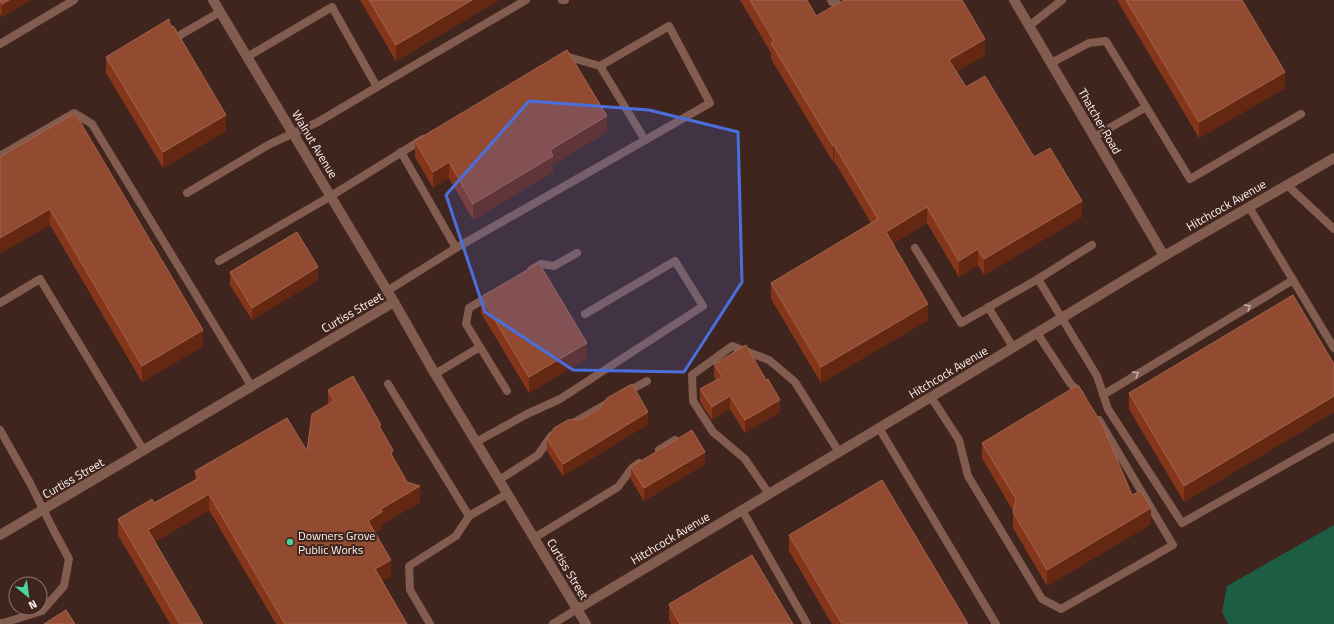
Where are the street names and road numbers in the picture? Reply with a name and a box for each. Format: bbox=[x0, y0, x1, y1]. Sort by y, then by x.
street label: Thatcher Road bbox=[1073, 84, 1127, 158]
street label: Walnut Avenue bbox=[287, 106, 343, 182]
street label: Hitchcock Avenue bbox=[1183, 174, 1269, 236]
street label: Curtiss Street bbox=[318, 286, 387, 337]
street label: Hitchcock Avenue bbox=[905, 341, 991, 403]
street label: Curtiss Street bbox=[39, 452, 108, 503]
street label: Hitchcock Avenue bbox=[627, 507, 713, 569]
street label: Curtiss Street bbox=[542, 535, 594, 604]

